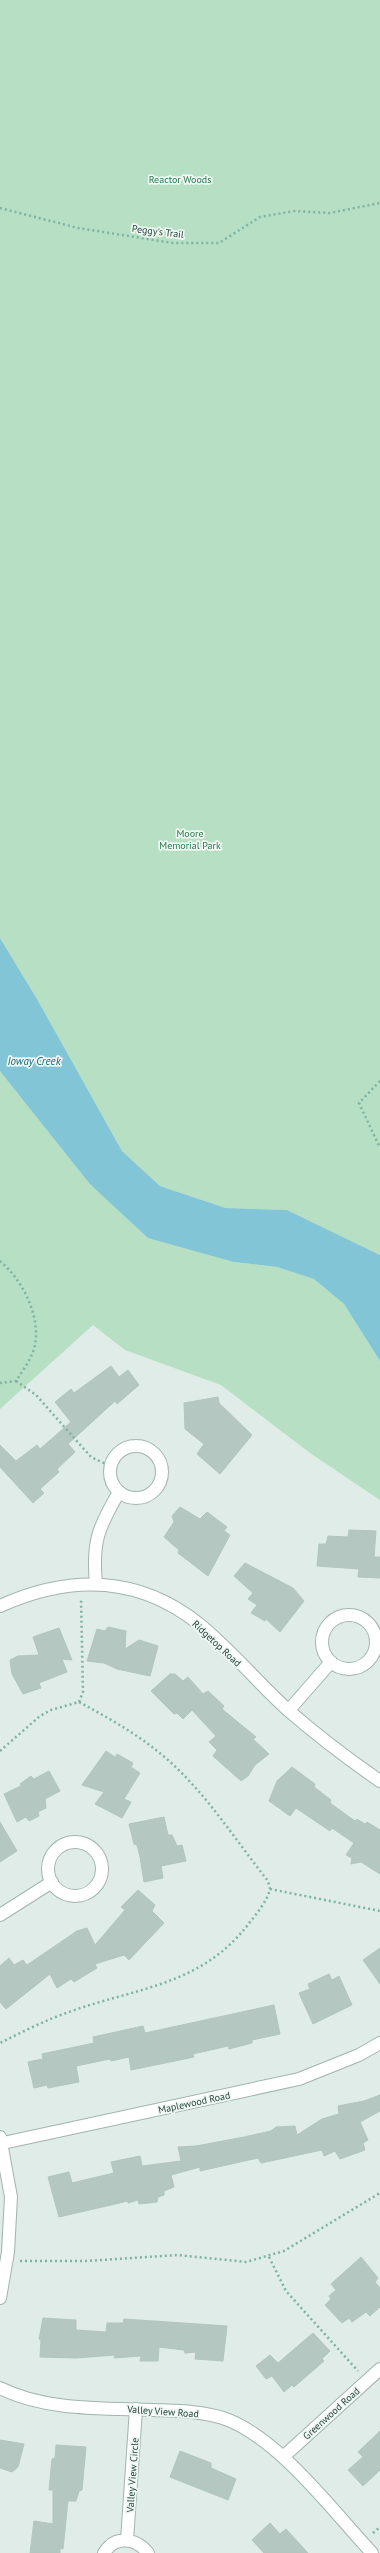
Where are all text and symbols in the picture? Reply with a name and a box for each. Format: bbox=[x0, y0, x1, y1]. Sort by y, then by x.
park label: Reactor Woods bbox=[149, 173, 211, 186]
street label: Peggy's Trail bbox=[131, 222, 185, 241]
park label: Moore Memorial Park bbox=[159, 827, 221, 852]
water label: Ioway Creek bbox=[7, 1054, 62, 1068]
street label: Ridgetop Road bbox=[189, 1617, 244, 1669]
street label: Maplewood Road bbox=[157, 2089, 231, 2116]
street label: Greenwood Road bbox=[300, 2384, 363, 2442]
street label: Valley View Road bbox=[126, 2402, 199, 2420]
street label: Valley View Circle bbox=[123, 2437, 142, 2514]

